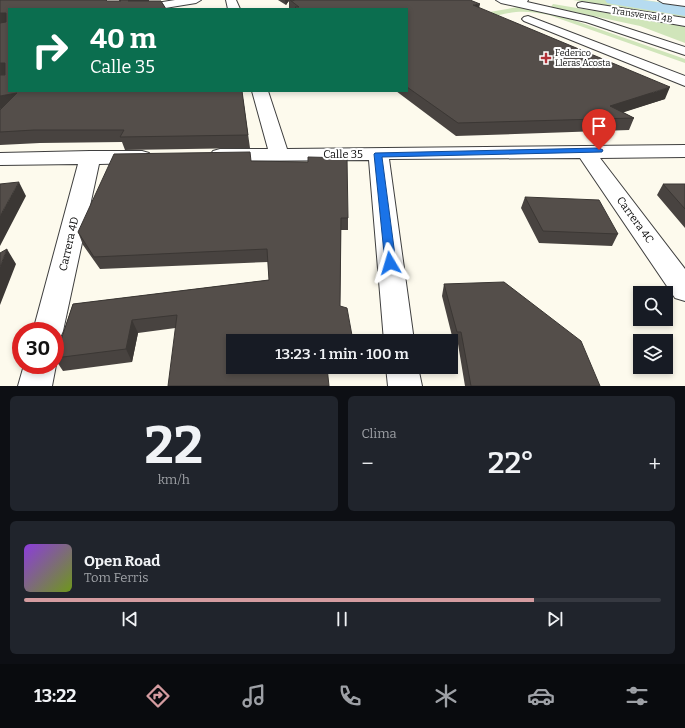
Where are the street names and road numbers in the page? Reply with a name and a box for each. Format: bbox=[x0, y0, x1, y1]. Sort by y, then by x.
street label: Transversal 4B bbox=[611, 5, 673, 25]
street label: Calle 35 bbox=[323, 148, 363, 161]
street label: Carrera 4C bbox=[614, 194, 656, 246]
street label: Carrera 4D bbox=[56, 216, 82, 272]

